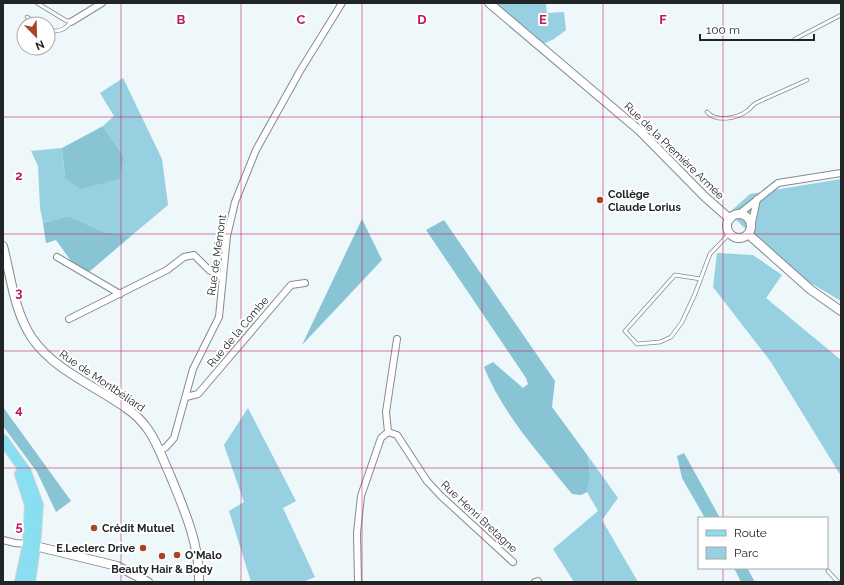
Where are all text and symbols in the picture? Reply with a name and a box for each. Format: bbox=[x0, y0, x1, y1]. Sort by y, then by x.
text: B bbox=[177, 12, 186, 27]
text: C bbox=[297, 12, 306, 27]
text: D bbox=[417, 12, 427, 27]
text: E bbox=[539, 12, 547, 27]
text: F bbox=[659, 12, 667, 27]
north arrow bbox=[16, 16, 56, 56]
scale bar bbox=[700, 16, 814, 42]
text: 100 m bbox=[706, 23, 740, 37]
text: N bbox=[33, 37, 46, 52]
street label: Rue de la Première Armée bbox=[621, 100, 727, 202]
text: 2 bbox=[15, 168, 23, 183]
place label: Collège Claude Lorius bbox=[608, 188, 681, 214]
marker: Collège Claude Lorius bbox=[595, 195, 605, 205]
street label: Rue de Mémont bbox=[205, 213, 229, 296]
text: 3 bbox=[15, 285, 23, 300]
street label: Rue de la Combe bbox=[205, 294, 272, 370]
street label: Rue de Montbéliard bbox=[57, 348, 147, 415]
text: 4 bbox=[15, 402, 23, 417]
street label: Rue Henri Bretagne bbox=[438, 478, 520, 556]
legend bbox=[698, 517, 828, 569]
text: 5 bbox=[15, 519, 23, 534]
place label: Crédit Mutuel bbox=[102, 522, 175, 535]
marker: Crédit Mutuel bbox=[89, 523, 99, 533]
text: Route bbox=[734, 526, 767, 540]
place label: E.Leclerc Drive bbox=[56, 542, 135, 555]
marker: E.Leclerc Drive bbox=[138, 543, 148, 553]
text: Parc bbox=[734, 546, 759, 560]
place label: O'Malo bbox=[185, 549, 222, 562]
marker: O'Malo bbox=[172, 550, 182, 560]
marker: Beauty Hair & Body bbox=[157, 551, 167, 561]
place label: Beauty Hair & Body bbox=[111, 563, 213, 576]

